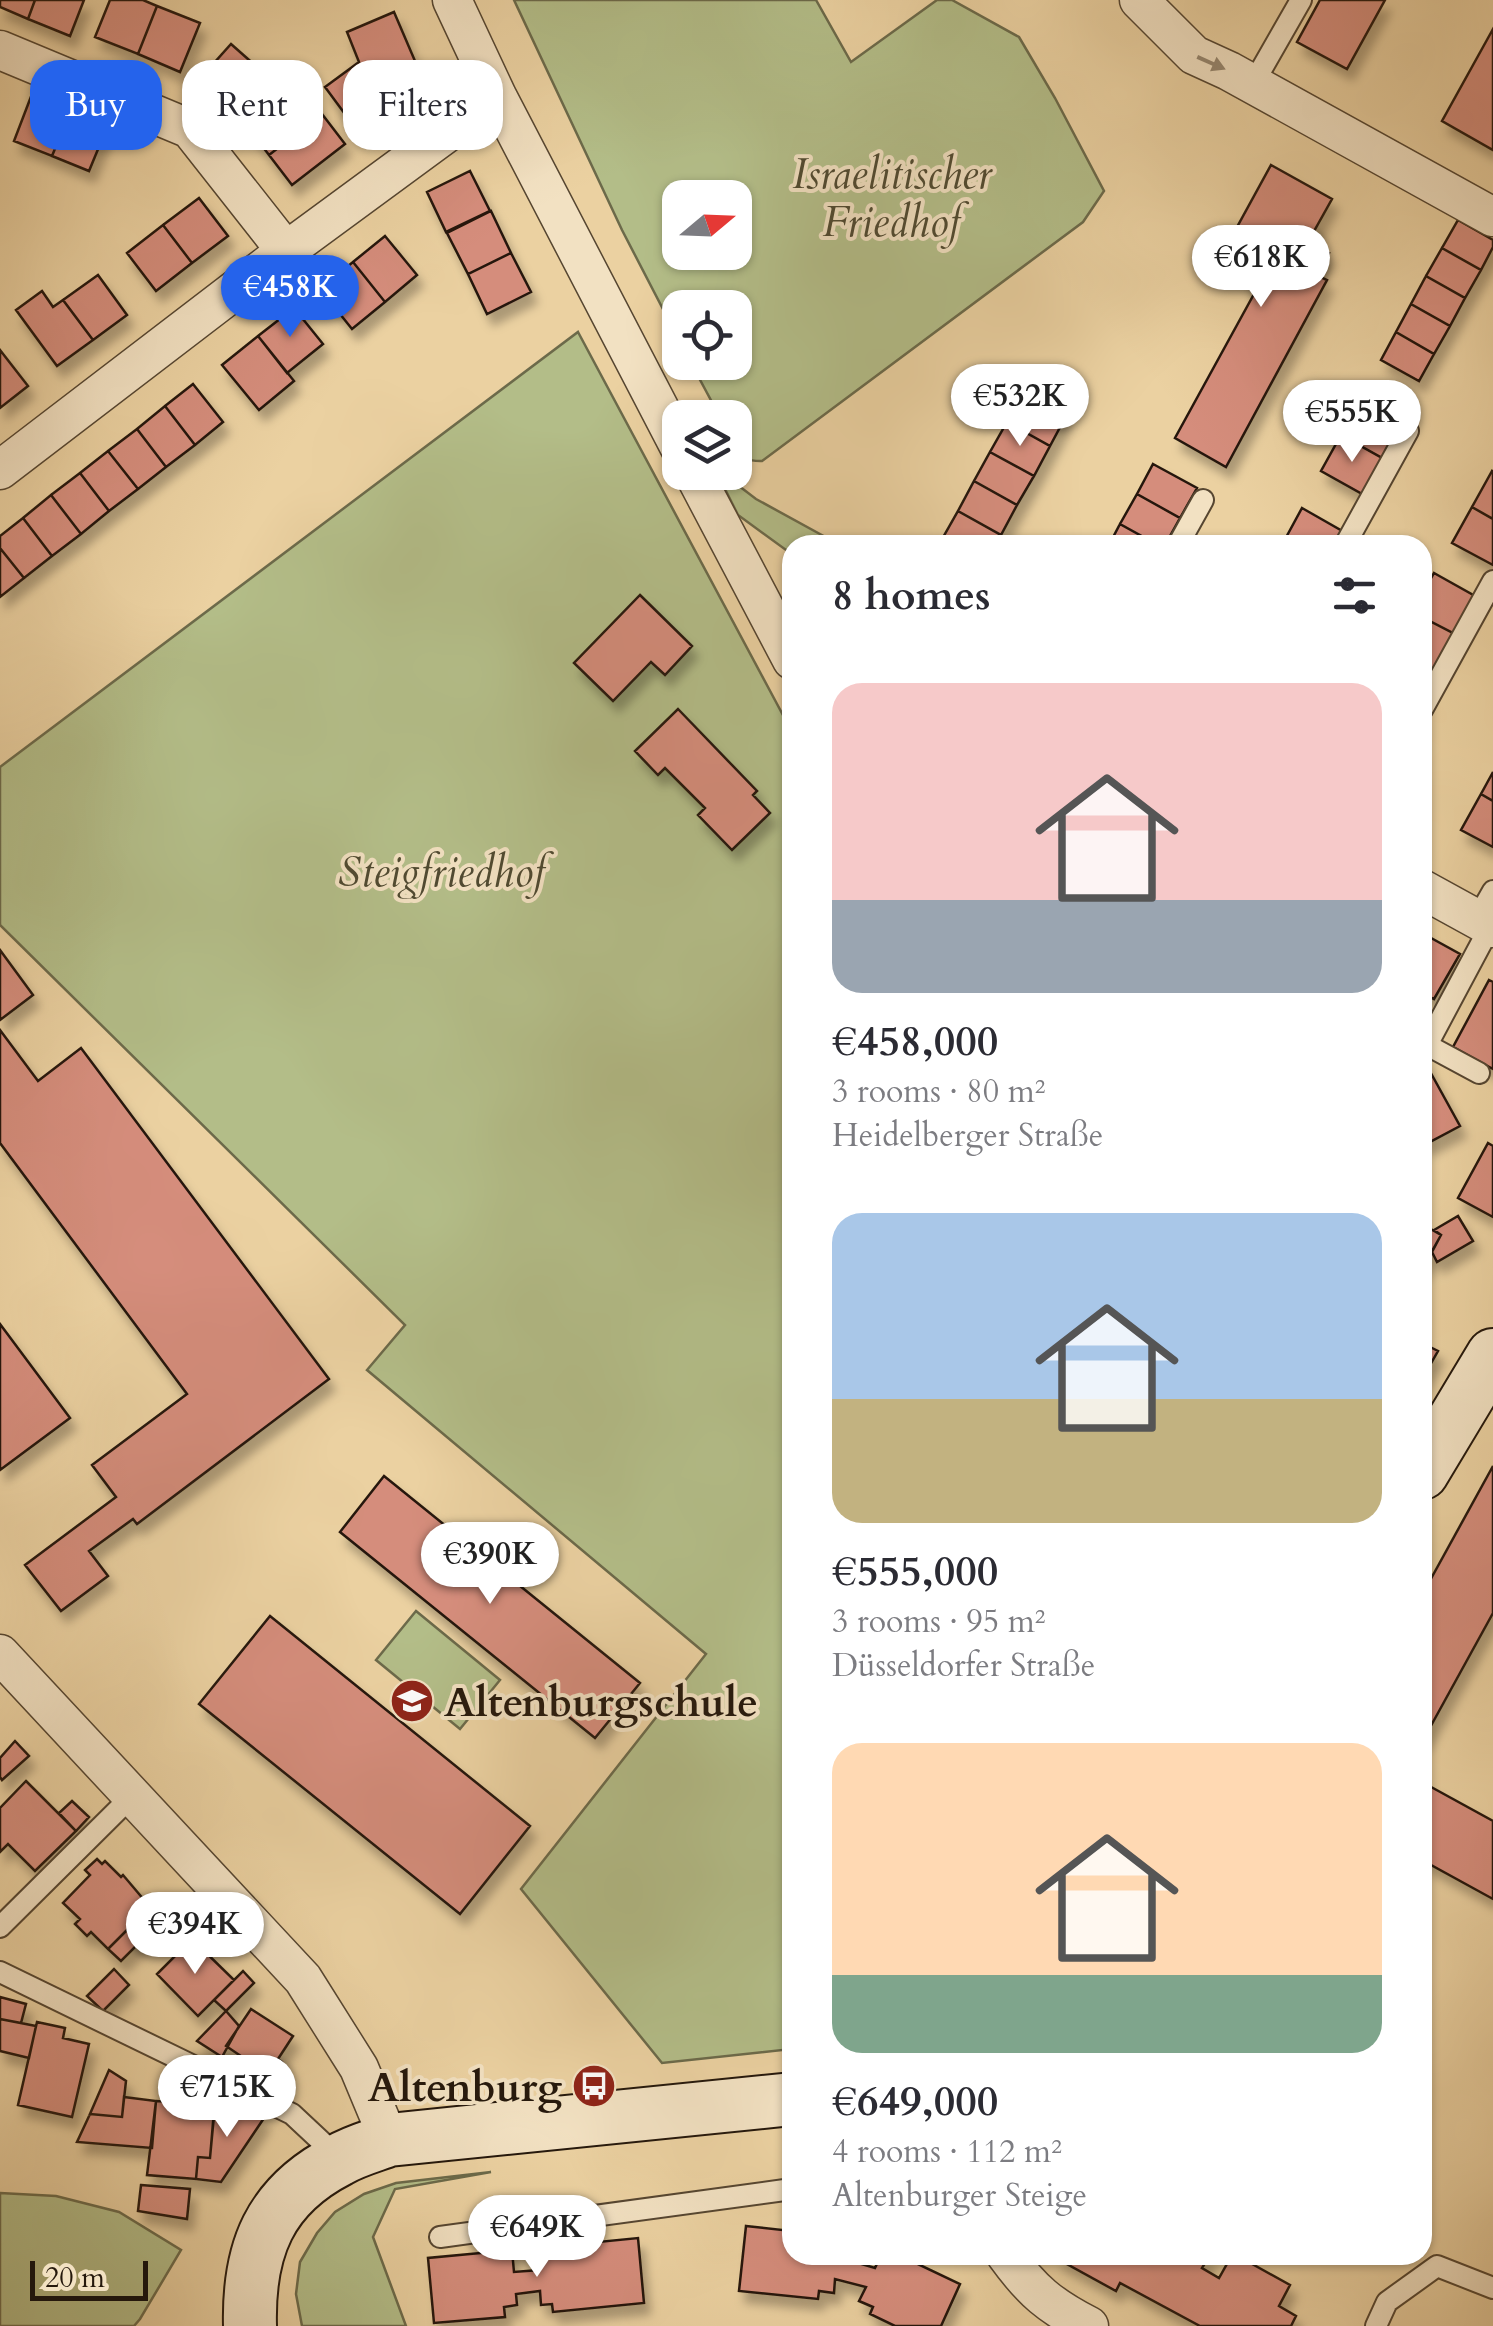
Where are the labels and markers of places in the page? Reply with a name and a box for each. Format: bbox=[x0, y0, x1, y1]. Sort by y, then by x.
pin: €618K bbox=[1191, 225, 1331, 310]
pin: €458K bbox=[220, 255, 360, 340]
pin: €532K bbox=[950, 364, 1090, 449]
pin: €555K bbox=[1282, 380, 1422, 465]
pin: €390K bbox=[420, 1522, 560, 1607]
place label: Altenburgschule bbox=[444, 1674, 758, 1731]
school or university icon: Altenburgschule bbox=[389, 1678, 435, 1724]
pin: €394K bbox=[125, 1892, 265, 1977]
pin: €715K bbox=[157, 2055, 297, 2140]
place label: Altenburg bbox=[368, 2059, 562, 2116]
bus stop icon: Altenburg bbox=[571, 2063, 617, 2109]
pin: €649K bbox=[467, 2195, 607, 2280]

